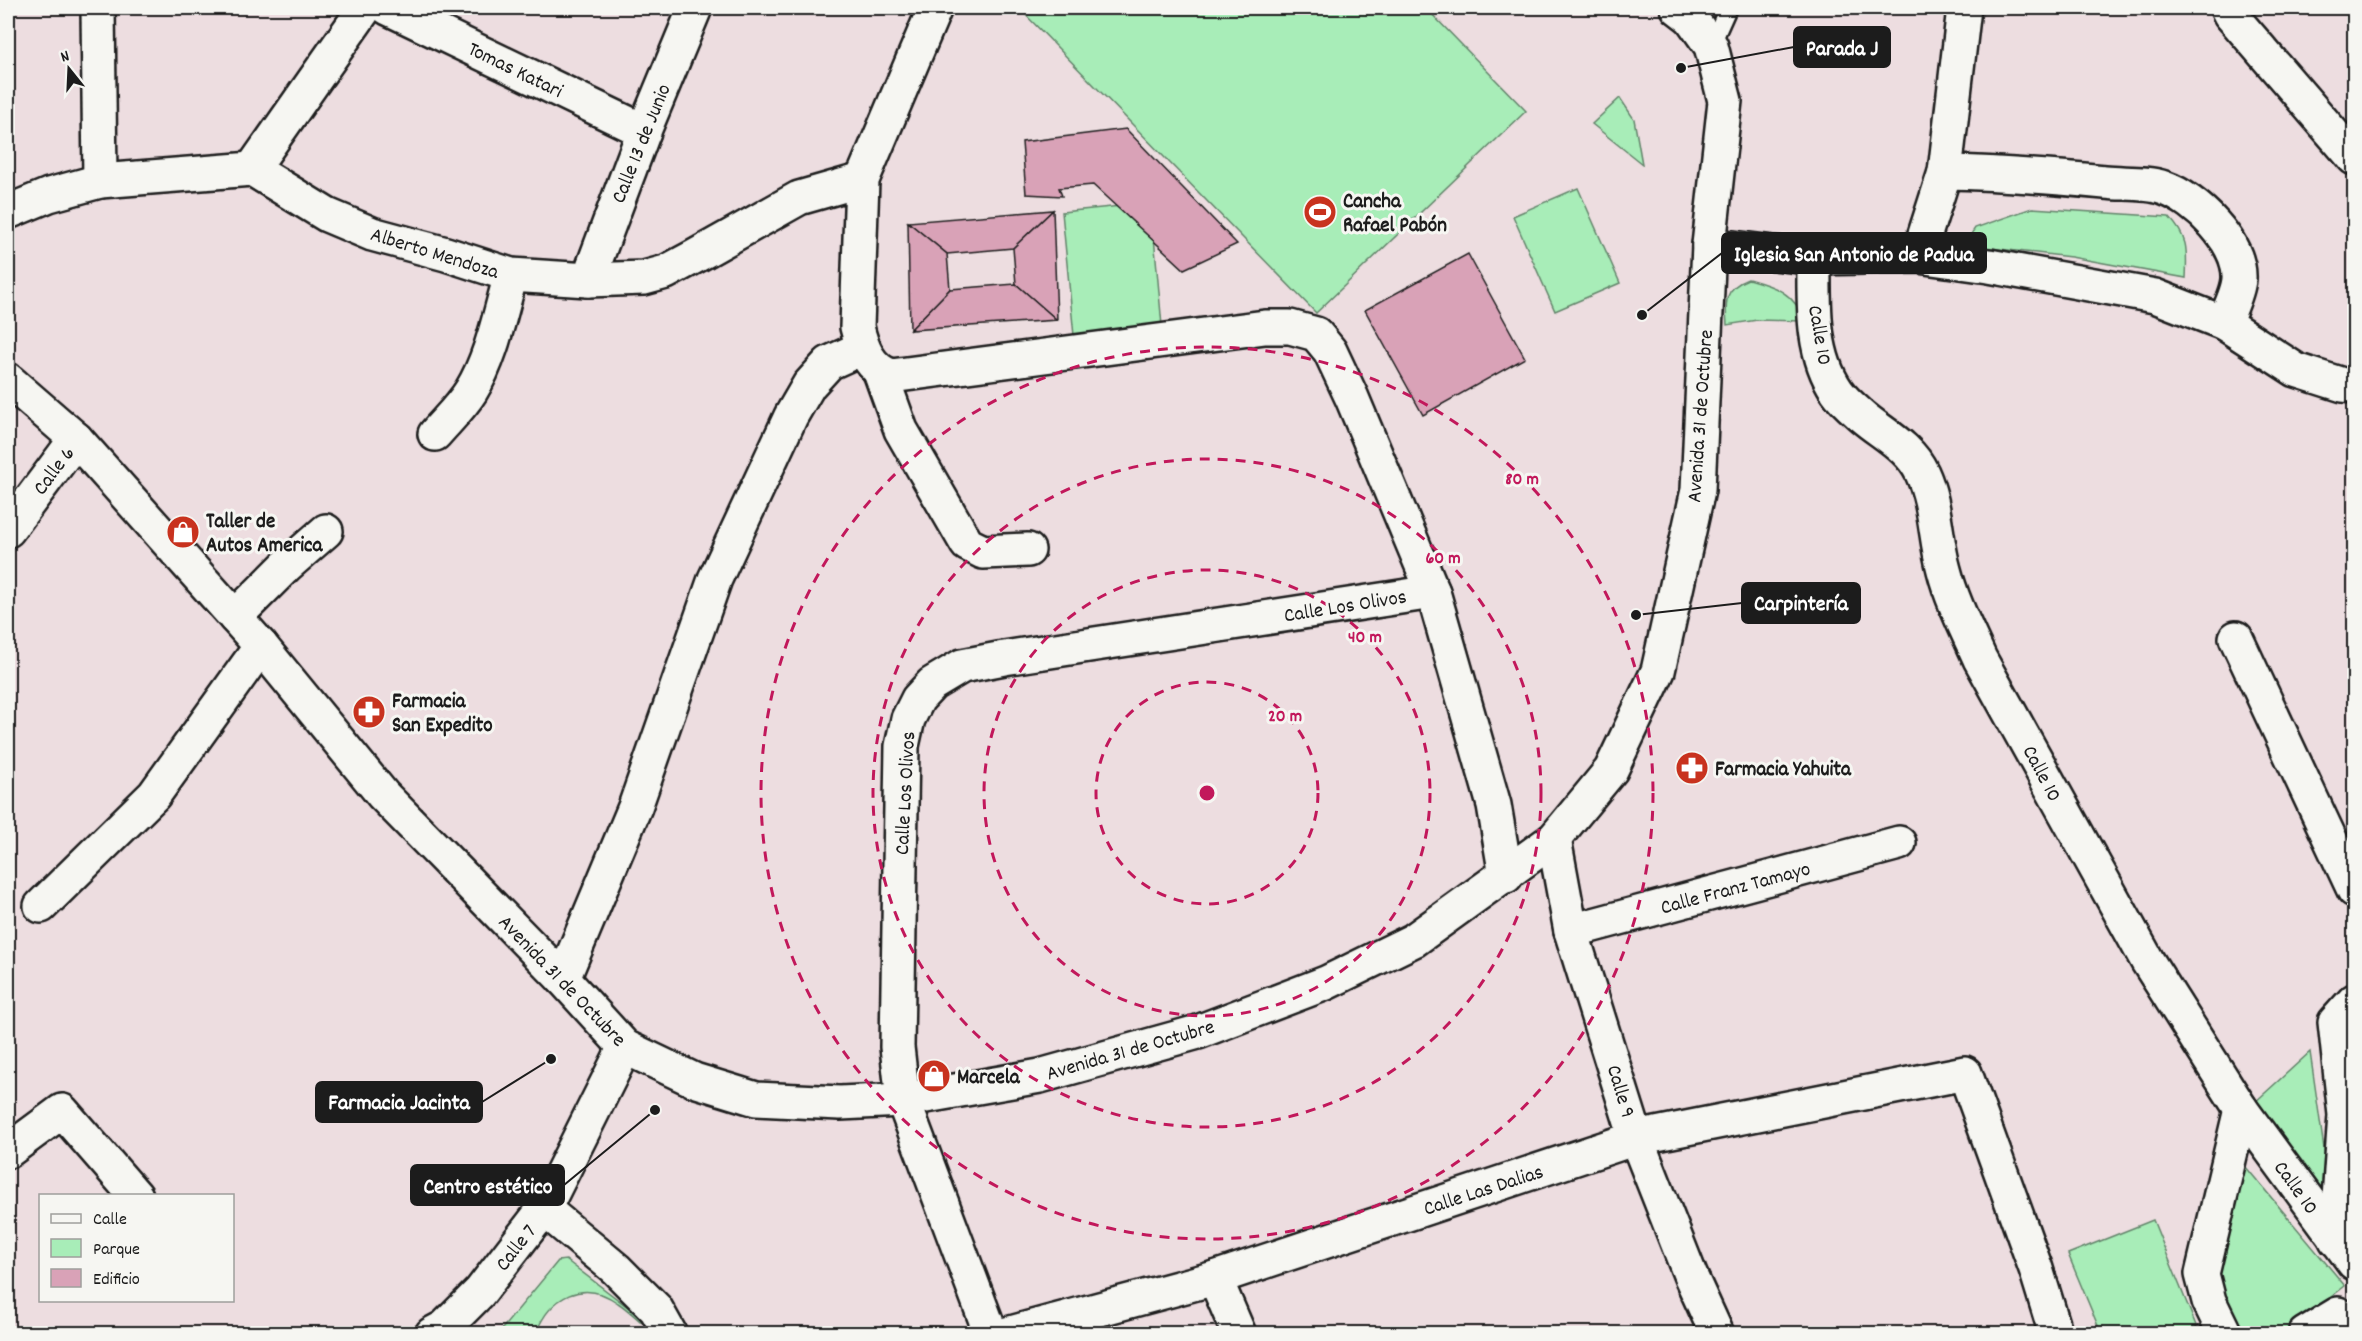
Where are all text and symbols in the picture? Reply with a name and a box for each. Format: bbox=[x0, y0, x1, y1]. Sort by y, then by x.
callout: Parada J bbox=[1794, 27, 1890, 67]
text: Parada J bbox=[1806, 35, 1878, 66]
street label: Tomas Katari bbox=[462, 36, 567, 108]
north arrow bbox=[39, 39, 99, 99]
text: N bbox=[58, 45, 73, 69]
street label: Calle 13 de Junio bbox=[605, 80, 680, 208]
place label: Cancha Rafael Pabón bbox=[1343, 188, 1447, 242]
sports icon: Cancha Rafael Pabón bbox=[1302, 194, 1338, 230]
street label: Alberto Mendoza bbox=[366, 221, 503, 289]
callout: Iglesia San Antonio de Padua bbox=[1722, 233, 1986, 273]
text: Iglesia San Antonio de Padua bbox=[1734, 241, 1975, 272]
street label: Calle 10 bbox=[1798, 303, 1838, 368]
street label: Avenida 31 de Octubre bbox=[1681, 329, 1723, 504]
street label: Calle 6 bbox=[27, 441, 84, 503]
text: 80 m bbox=[1505, 468, 1539, 493]
place label: Taller de Autos America bbox=[206, 508, 323, 562]
shop icon: Taller de Autos America bbox=[165, 514, 201, 550]
text: 60 m bbox=[1425, 547, 1461, 572]
street label: Calle Los Olivos bbox=[1282, 583, 1409, 632]
callout: Carpintería bbox=[1742, 583, 1860, 623]
text: Carpintería bbox=[1754, 590, 1849, 621]
text: 40 m bbox=[1348, 626, 1382, 651]
place label: Farmacia San Expedito bbox=[392, 688, 493, 742]
pharmacy icon: Farmacia San Expedito bbox=[351, 694, 387, 730]
text: 20 m bbox=[1268, 705, 1302, 730]
street label: Calle Los Olivos bbox=[889, 731, 925, 856]
street label: Calle 10 bbox=[2013, 741, 2068, 808]
pharmacy icon: Farmacia Yahuita bbox=[1674, 750, 1710, 786]
place label: Farmacia Yahuita bbox=[1715, 756, 1852, 786]
centre of rings bbox=[1197, 783, 1217, 803]
street label: Calle Franz Tamayo bbox=[1657, 855, 1814, 924]
street label: Avenida 31 de Octubre bbox=[490, 909, 632, 1055]
street label: Avenida 31 de Octubre bbox=[1043, 1014, 1218, 1090]
shop icon: Marcela bbox=[916, 1058, 952, 1094]
street label: Calle 9 bbox=[1597, 1062, 1641, 1122]
place label: Marcela bbox=[957, 1064, 1021, 1094]
callout: Farmacia Jacinta bbox=[316, 1082, 482, 1122]
text: Farmacia Jacinta bbox=[328, 1089, 471, 1120]
street label: Calle 10 bbox=[2265, 1156, 2324, 1222]
street label: Calle Las Dalias bbox=[1420, 1158, 1548, 1225]
callout: Centro estético bbox=[411, 1165, 564, 1205]
text: Centro estético bbox=[423, 1173, 553, 1204]
legend bbox=[39, 1194, 234, 1302]
text: Calle bbox=[93, 1208, 127, 1233]
street label: Calle 7 bbox=[489, 1219, 545, 1279]
text: Parque bbox=[93, 1238, 140, 1263]
text: Edificio bbox=[93, 1268, 140, 1293]

